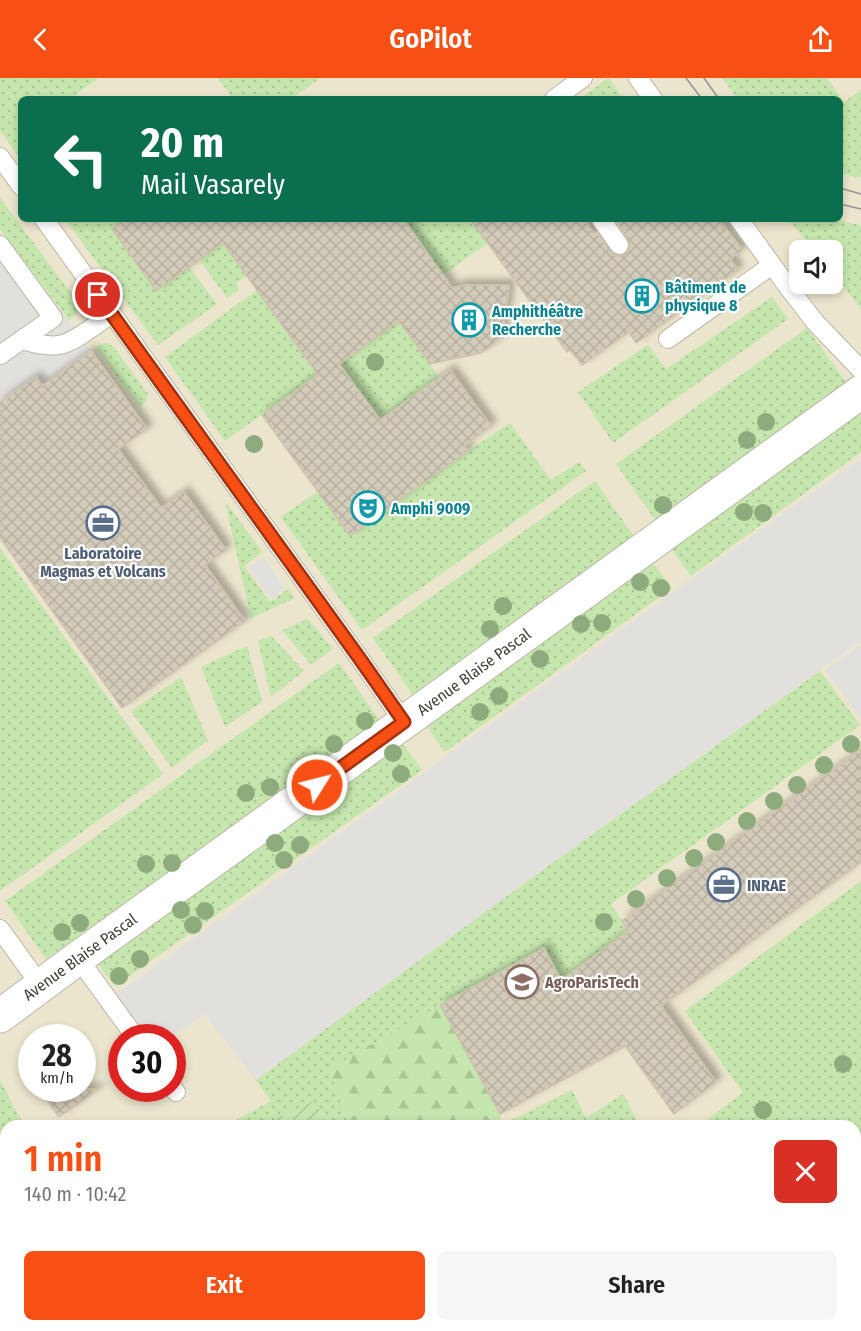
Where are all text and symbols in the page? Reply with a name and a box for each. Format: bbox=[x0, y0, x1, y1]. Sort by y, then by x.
icon: back bbox=[24, 23, 57, 56]
text: GoPilot bbox=[389, 23, 472, 55]
icon: share bbox=[804, 23, 837, 56]
text: 20 m bbox=[141, 118, 224, 168]
icon: left bbox=[42, 120, 120, 198]
text: Mail Vasarely bbox=[141, 169, 285, 201]
map controls bbox=[789, 240, 843, 294]
button: sound bbox=[789, 240, 843, 294]
pin bbox=[72, 269, 123, 320]
icon: arrive bbox=[81, 278, 114, 311]
building icon: Bâtiment de physique 8 bbox=[624, 278, 660, 314]
place label: Bâtiment de physique 8 bbox=[665, 278, 746, 315]
building icon: Amphithéâtre Recherche bbox=[451, 302, 487, 338]
place label: Amphithéâtre Recherche bbox=[491, 302, 583, 339]
theatre icon: Amphi 9009 bbox=[350, 490, 386, 526]
place label: Amphi 9009 bbox=[390, 499, 470, 518]
office icon: Laboratoire Magmas et Volcans bbox=[85, 505, 121, 541]
place label: Laboratoire Magmas et Volcans bbox=[40, 544, 166, 581]
street label: Avenue Blaise Pascal bbox=[413, 624, 535, 720]
position arrow bbox=[285, 753, 349, 817]
office icon: INRAE bbox=[706, 867, 742, 903]
place label: INRAE bbox=[747, 876, 787, 895]
street label: Avenue Blaise Pascal bbox=[19, 909, 141, 1005]
school or university icon: AgroParisTech bbox=[504, 964, 540, 1000]
place label: AgroParisTech bbox=[544, 973, 639, 992]
speed limit sign: 30 bbox=[108, 1024, 186, 1102]
text: 28 bbox=[42, 1038, 72, 1074]
text: km/h bbox=[40, 1069, 74, 1087]
text: 1 min bbox=[24, 1137, 102, 1181]
button: close bbox=[774, 1140, 837, 1203]
text: 140 m · 10:42 bbox=[24, 1182, 126, 1206]
button: Exit bbox=[24, 1251, 425, 1320]
button: Share bbox=[437, 1251, 837, 1320]

